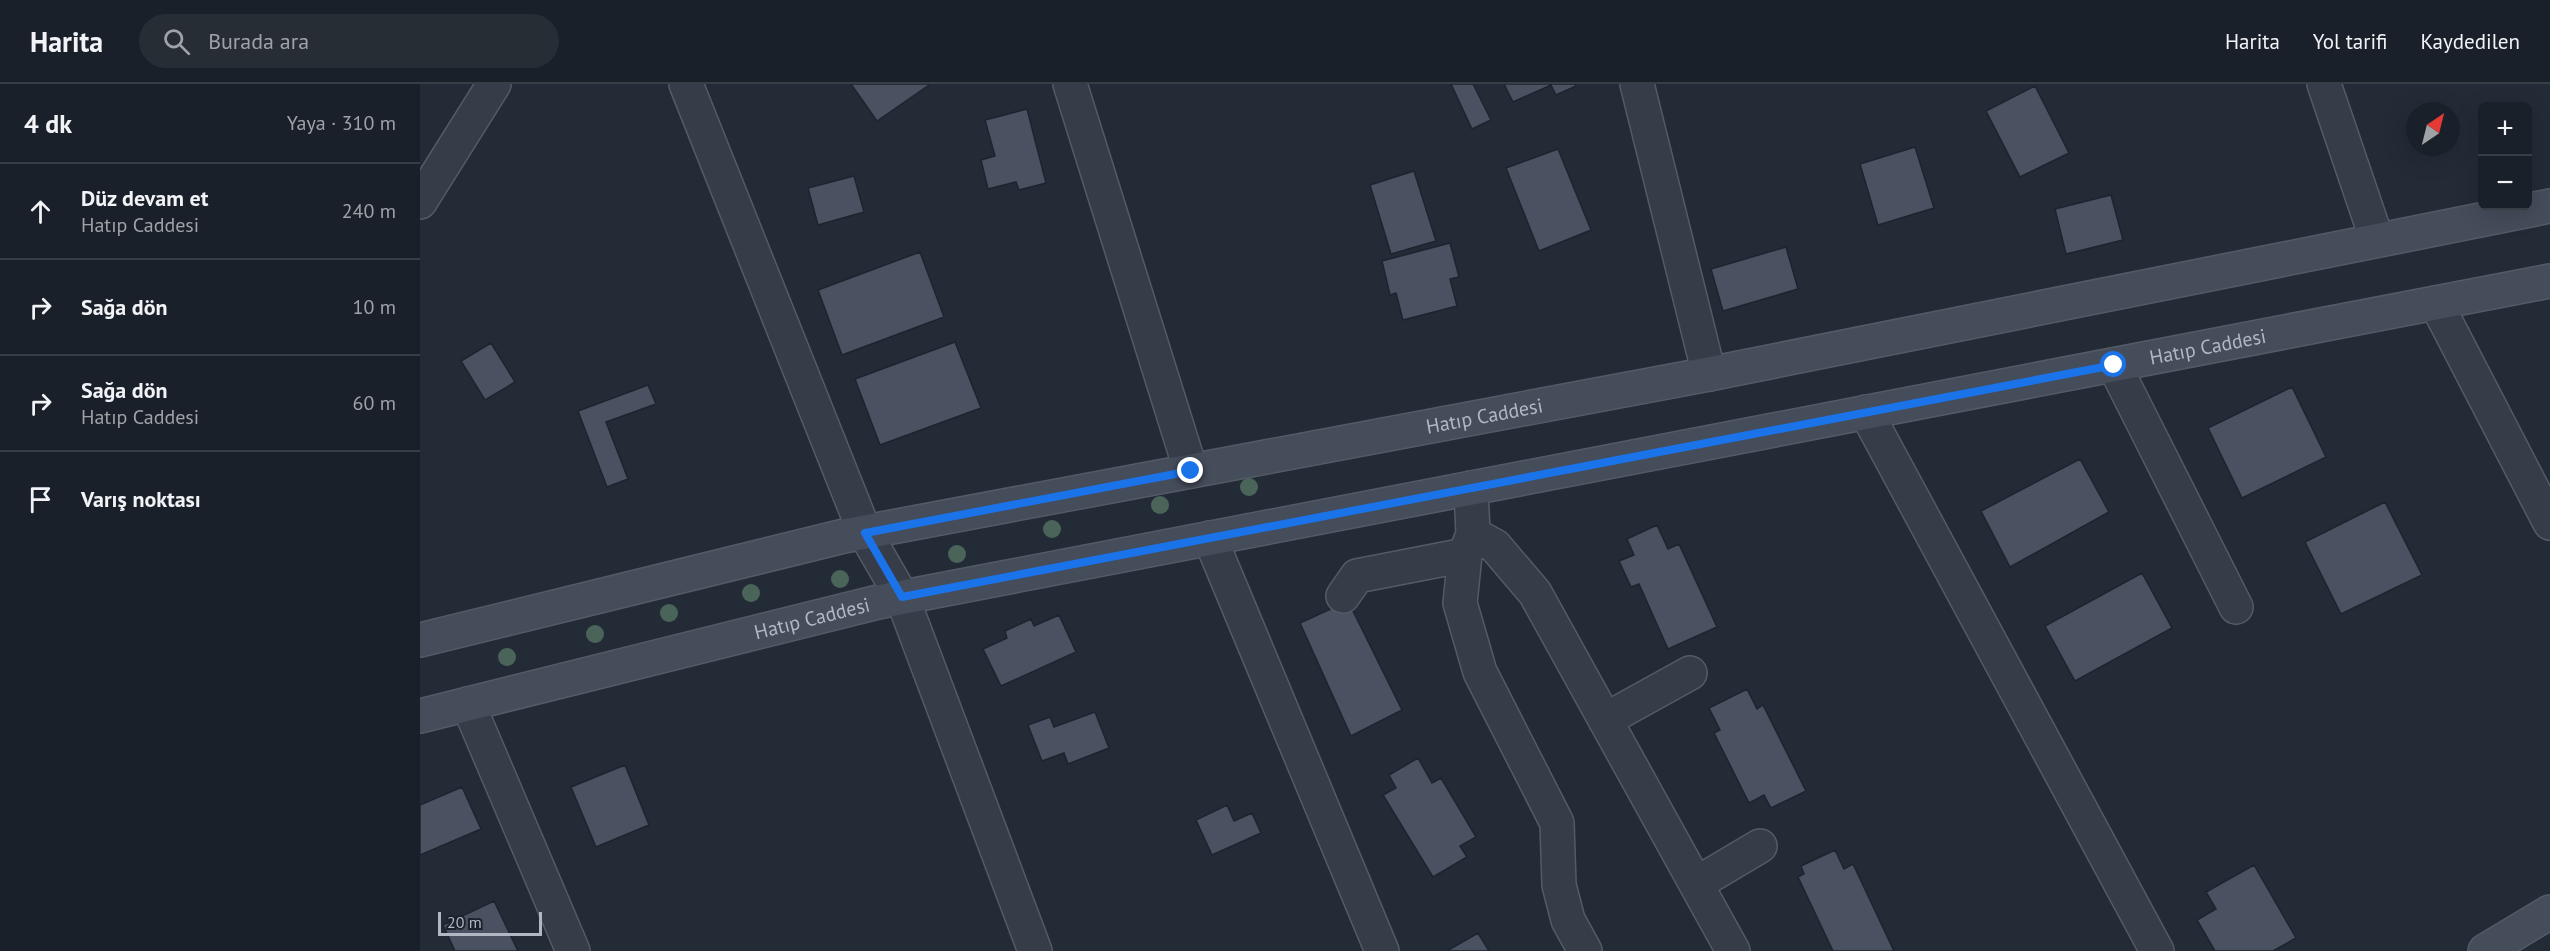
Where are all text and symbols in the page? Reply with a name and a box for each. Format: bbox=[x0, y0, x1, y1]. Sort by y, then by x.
search box bbox=[139, 14, 559, 68]
text: Harita bbox=[30, 23, 103, 60]
icon: search bbox=[160, 25, 193, 58]
text: Burada ara bbox=[208, 27, 309, 55]
text: Harita bbox=[2225, 28, 2280, 55]
text: Yol tarifi bbox=[2313, 28, 2387, 55]
text: Kaydedilen bbox=[2420, 28, 2520, 55]
north arrow bbox=[2406, 102, 2460, 156]
map controls bbox=[2478, 102, 2532, 210]
button: + bbox=[2478, 102, 2532, 156]
text: 4 dk bbox=[24, 107, 72, 140]
text: Yaya · 310 m bbox=[287, 110, 396, 136]
button: − bbox=[2478, 156, 2532, 210]
text: Düz devam et bbox=[81, 184, 208, 212]
icon: ahead bbox=[24, 195, 57, 228]
text: 240 m bbox=[342, 198, 396, 224]
text: Hatıp Caddesi bbox=[81, 212, 199, 238]
icon: right bbox=[24, 291, 57, 324]
text: Sağa dön bbox=[81, 293, 168, 321]
text: 10 m bbox=[353, 294, 396, 320]
street label: Hatıp Caddesi bbox=[2147, 323, 2268, 371]
route start bbox=[2100, 351, 2126, 377]
text: Sağa dön bbox=[81, 376, 168, 404]
icon: right bbox=[24, 387, 57, 420]
text: 60 m bbox=[353, 390, 396, 416]
street label: Hatıp Caddesi bbox=[1424, 392, 1545, 440]
text: Hatıp Caddesi bbox=[81, 404, 199, 430]
route end bbox=[1177, 457, 1203, 483]
icon: arrive bbox=[24, 483, 57, 516]
text: Varış noktası bbox=[81, 485, 201, 513]
street label: Hatıp Caddesi bbox=[752, 592, 873, 645]
scale bar bbox=[438, 909, 542, 936]
text: 20 m bbox=[447, 912, 482, 932]

